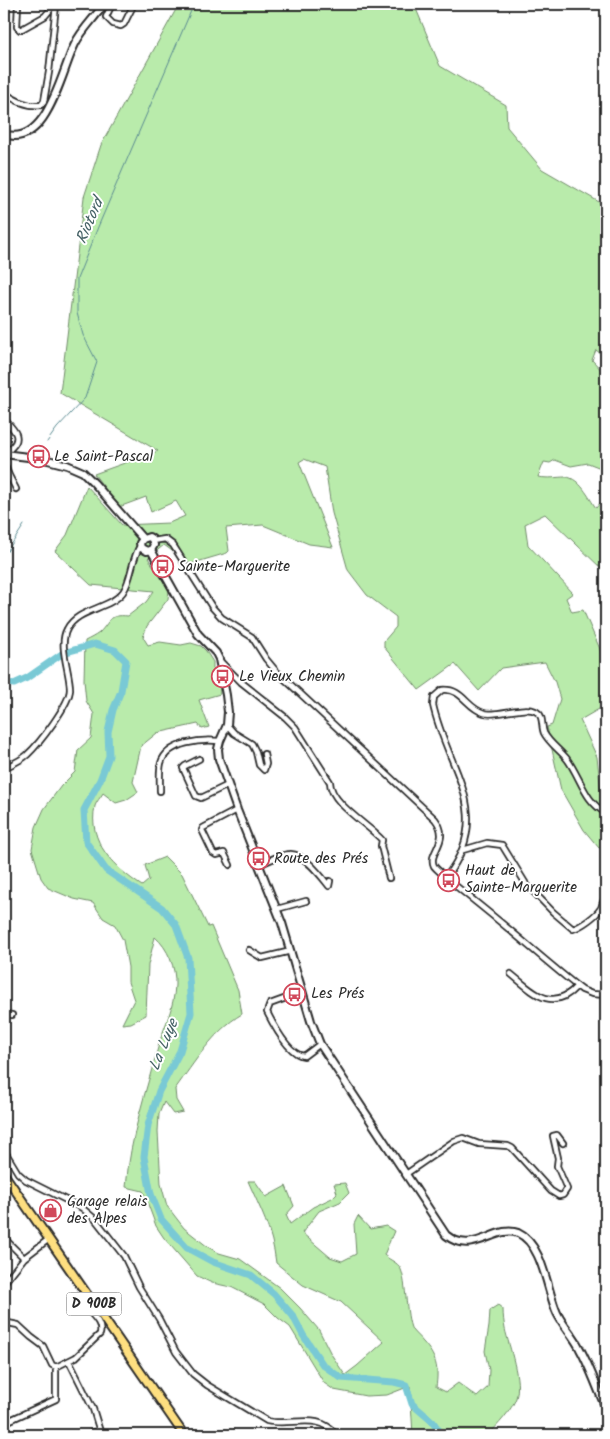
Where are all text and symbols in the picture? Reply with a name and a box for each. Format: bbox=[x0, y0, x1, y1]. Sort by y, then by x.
water label: Riotord bbox=[69, 191, 112, 248]
bus stop icon: Le Saint-Pascal bbox=[26, 445, 50, 469]
place label: Le Saint-Pascal bbox=[54, 445, 153, 469]
bus stop icon: Sainte-Marguerite bbox=[150, 555, 174, 579]
place label: Sainte-Marguerite bbox=[178, 555, 290, 579]
bus stop icon: Le Vieux Chemin bbox=[211, 665, 235, 689]
place label: Le Vieux Chemin bbox=[239, 665, 345, 689]
bus stop icon: Route des Prés bbox=[246, 847, 270, 871]
place label: Route des Prés bbox=[274, 847, 369, 871]
place label: Haut de Sainte-Marguerite bbox=[465, 859, 577, 900]
bus stop icon: Haut de Sainte-Marguerite bbox=[437, 868, 461, 892]
bus stop icon: Les Prés bbox=[283, 982, 307, 1006]
place label: Les Prés bbox=[311, 982, 365, 1006]
water label: La Luye bbox=[142, 1014, 186, 1075]
place label: Garage relais des Alpes bbox=[67, 1190, 148, 1231]
shop icon: Garage relais des Alpes bbox=[39, 1199, 63, 1223]
road number: D 900B bbox=[66, 1292, 122, 1316]

